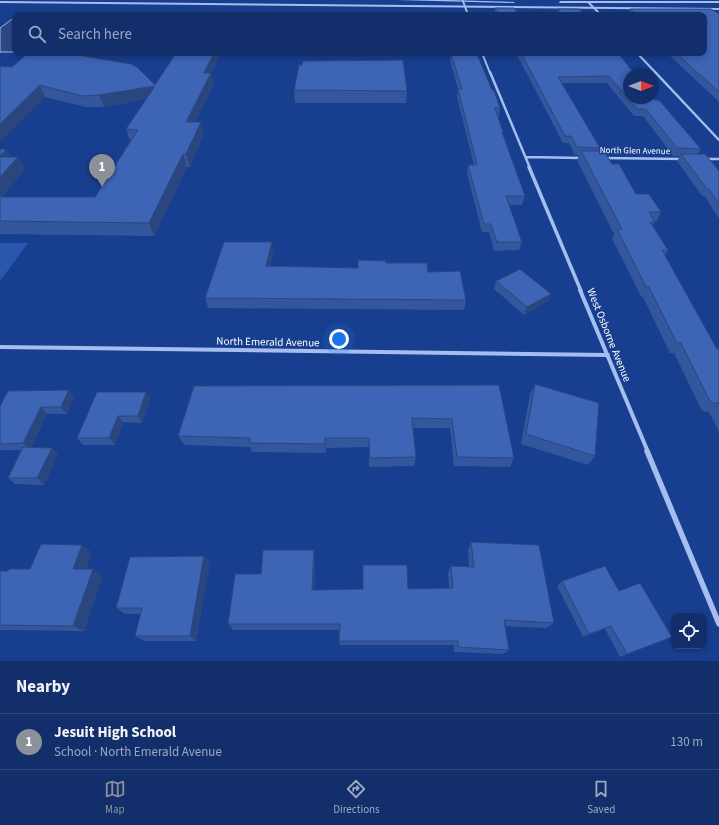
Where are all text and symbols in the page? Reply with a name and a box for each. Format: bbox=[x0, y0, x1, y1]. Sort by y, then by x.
search box bbox=[12, 12, 707, 56]
icon: search bbox=[26, 23, 48, 45]
text: Search here bbox=[58, 24, 132, 45]
north arrow bbox=[623, 68, 659, 104]
street label: North Glen Avenue bbox=[600, 144, 671, 158]
pin: 1 bbox=[89, 154, 115, 187]
street label: West Osborne Avenue bbox=[583, 286, 635, 385]
your location bbox=[329, 329, 349, 349]
street label: North Emerald Avenue bbox=[216, 334, 320, 350]
map controls bbox=[671, 613, 707, 649]
button: locate bbox=[671, 613, 707, 649]
text: Nearby bbox=[16, 675, 70, 699]
text: Jesuit High School bbox=[54, 722, 176, 743]
text: 1 bbox=[26, 733, 32, 751]
text: 130 m bbox=[670, 733, 703, 751]
text: School · North Emerald Avenue bbox=[54, 743, 222, 761]
tab: Map bbox=[104, 778, 126, 817]
tab: Directions bbox=[333, 778, 380, 817]
tab: Saved bbox=[587, 778, 615, 817]

